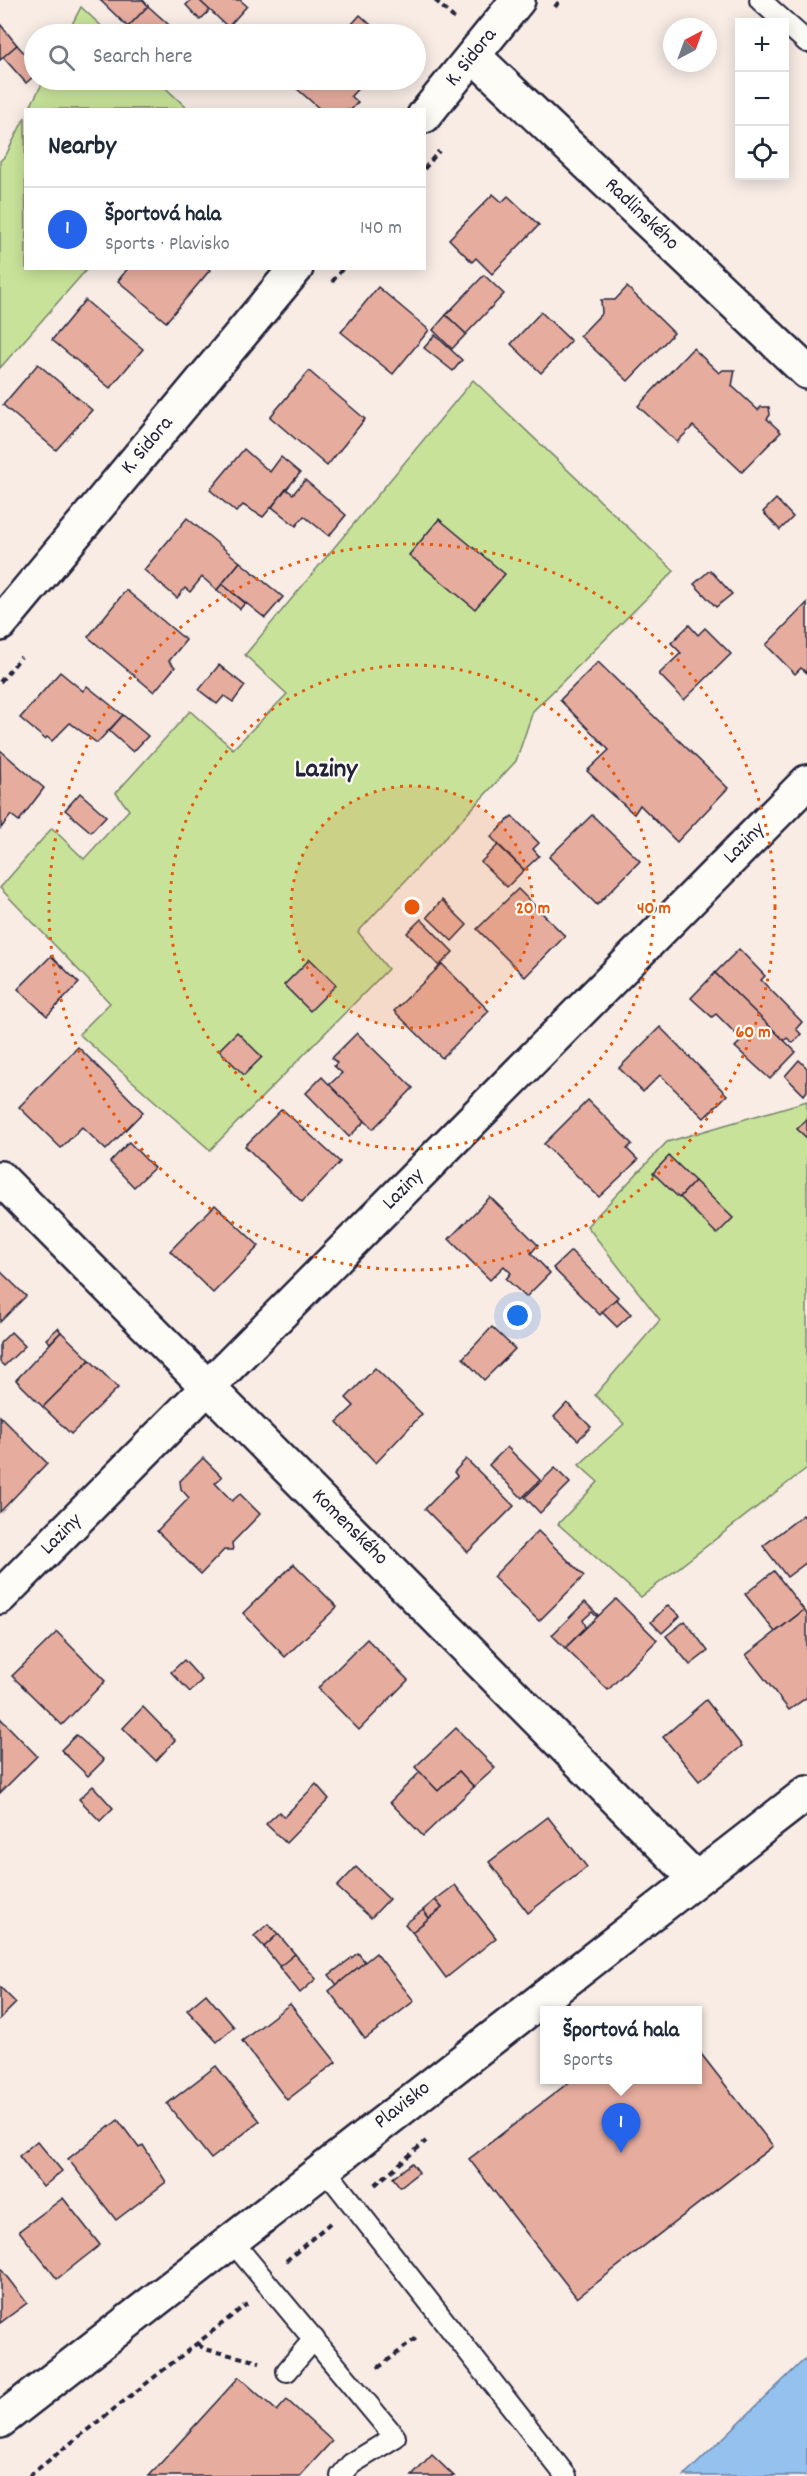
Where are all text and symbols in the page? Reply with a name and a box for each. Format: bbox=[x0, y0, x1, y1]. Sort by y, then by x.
north arrow bbox=[663, 18, 717, 72]
map controls bbox=[735, 18, 789, 180]
button: + bbox=[735, 18, 789, 72]
street label: K. Sidora bbox=[439, 21, 506, 94]
search box bbox=[24, 24, 426, 90]
icon: search bbox=[45, 41, 78, 74]
text: Search here bbox=[93, 42, 192, 73]
button: − bbox=[735, 72, 789, 126]
button: locate bbox=[735, 126, 789, 180]
text: Nearby bbox=[48, 129, 116, 166]
street label: Radlinského bbox=[597, 172, 685, 258]
text: Športová hala bbox=[105, 200, 221, 231]
text: 1 bbox=[65, 215, 70, 243]
text: 140 m bbox=[360, 215, 402, 243]
text: Sports · Plavisko bbox=[105, 231, 230, 259]
street label: K. Sidora bbox=[115, 409, 182, 482]
district label: Laziny bbox=[295, 751, 358, 790]
street label: Laziny bbox=[717, 816, 773, 872]
centre of rings bbox=[402, 897, 422, 917]
text: 20 m bbox=[516, 897, 550, 922]
text: 40 m bbox=[637, 897, 671, 922]
text: 60 m bbox=[735, 1021, 771, 1046]
street label: Laziny bbox=[376, 1162, 432, 1218]
your location bbox=[503, 1301, 532, 1330]
street label: Komenského bbox=[304, 1483, 394, 1573]
street label: Laziny bbox=[34, 1507, 90, 1563]
popup bbox=[540, 2006, 702, 2084]
text: Športová hala bbox=[563, 2016, 679, 2047]
text: Sports bbox=[563, 2047, 613, 2075]
street label: Plavisko bbox=[369, 2075, 437, 2137]
pin: 1 bbox=[602, 2104, 640, 2153]

